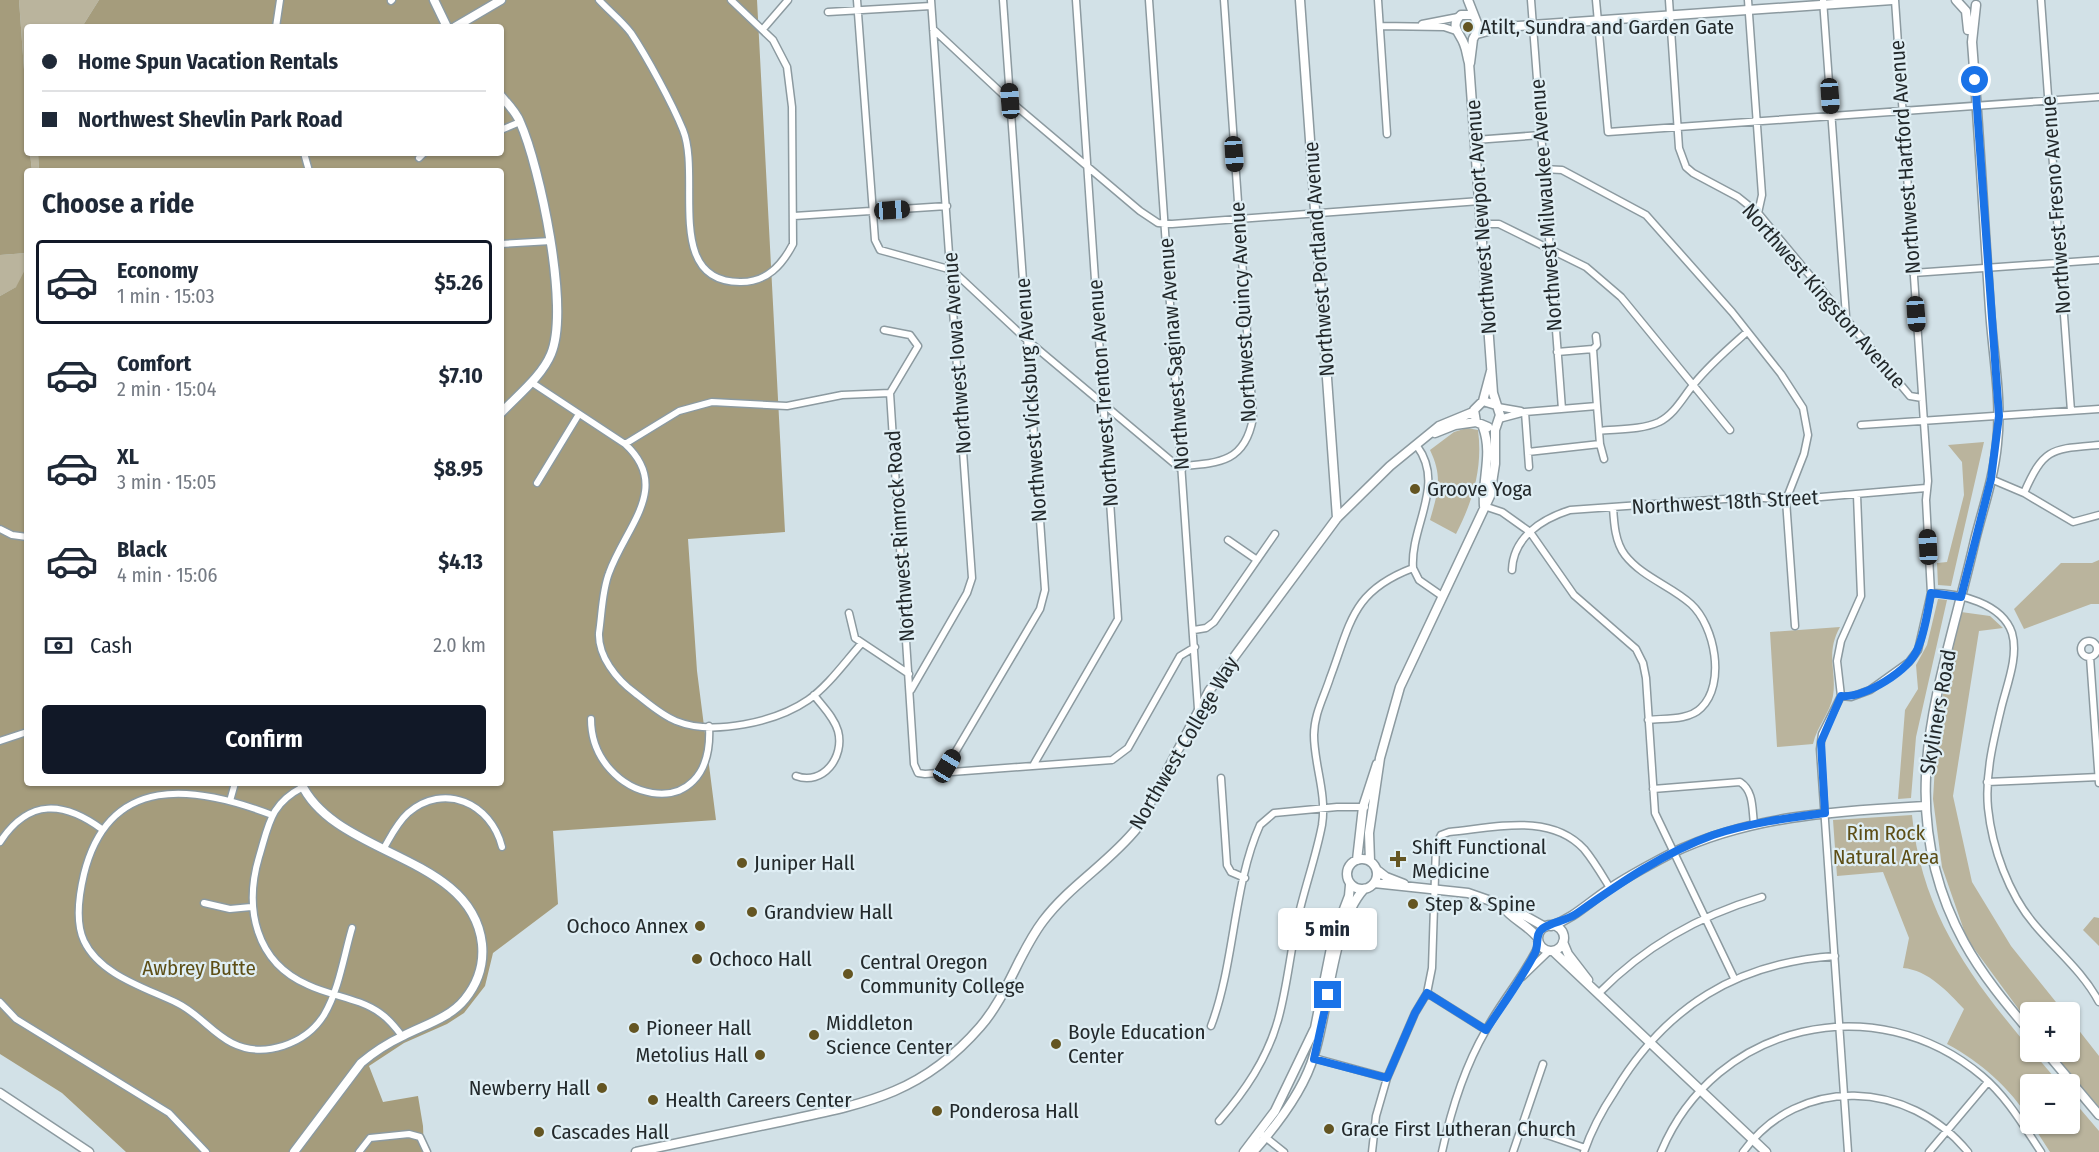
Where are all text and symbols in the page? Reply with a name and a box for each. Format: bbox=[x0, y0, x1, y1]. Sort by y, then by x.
place label: Atilt, Sundra and Garden Gate bbox=[1480, 14, 1734, 40]
marker: Atilt, Sundra and Garden Gate bbox=[1461, 20, 1475, 34]
street label: Northwest Hartford Avenue bbox=[1884, 39, 1926, 275]
text: Home Spun Vacation Rentals bbox=[78, 48, 338, 75]
route start bbox=[1961, 66, 1988, 93]
car bbox=[1820, 77, 1840, 115]
street label: Northwest Milwaukee Avenue bbox=[1524, 78, 1568, 332]
car bbox=[1000, 82, 1020, 120]
street label: Northwest Fresno Avenue bbox=[2035, 95, 2077, 315]
street label: Northwest Newport Avenue bbox=[1460, 99, 1502, 335]
text: Northwest Shevlin Park Road bbox=[78, 106, 343, 133]
car bbox=[1224, 135, 1244, 173]
street label: Northwest Portland Avenue bbox=[1298, 141, 1340, 377]
text: Choose a ride bbox=[42, 188, 194, 220]
street label: Northwest Kingston Avenue bbox=[1737, 198, 1911, 394]
car bbox=[873, 200, 911, 220]
street label: Northwest Quincy Avenue bbox=[1224, 201, 1262, 423]
street label: Northwest Saginaw Avenue bbox=[1153, 237, 1195, 471]
street label: Northwest Iowa Avenue bbox=[937, 251, 977, 455]
icon: car bbox=[45, 255, 99, 309]
text: Economy bbox=[117, 257, 198, 284]
text: $5.26 bbox=[435, 269, 483, 296]
street label: Northwest Vicksburg Avenue bbox=[1009, 277, 1053, 523]
street label: Northwest Trenton Avenue bbox=[1082, 278, 1124, 508]
text: 1 min · 15:03 bbox=[117, 284, 215, 308]
car bbox=[1906, 295, 1926, 333]
icon: car bbox=[45, 348, 99, 402]
text: Comfort bbox=[117, 350, 191, 377]
text: $7.10 bbox=[439, 362, 483, 389]
text: 2 min · 15:04 bbox=[117, 377, 216, 401]
street label: Northwest Rimrock Road bbox=[880, 429, 920, 643]
icon: car bbox=[45, 441, 99, 495]
text: XL bbox=[117, 443, 139, 470]
text: $8.95 bbox=[434, 455, 483, 482]
text: 3 min · 15:05 bbox=[117, 470, 216, 494]
place label: Groove Yoga bbox=[1427, 476, 1532, 502]
marker: Groove Yoga bbox=[1408, 482, 1422, 496]
street label: Northwest 18th Street bbox=[1631, 484, 1819, 520]
car bbox=[1918, 529, 1938, 565]
icon: car bbox=[45, 534, 99, 588]
text: Black bbox=[117, 536, 167, 563]
text: $4.13 bbox=[438, 548, 483, 575]
text: 4 min · 15:06 bbox=[117, 563, 218, 587]
icon: cash bbox=[42, 629, 75, 662]
text: Cash bbox=[90, 632, 133, 659]
text: 2.0 km bbox=[433, 633, 486, 657]
street label: Skyliners Road bbox=[1914, 648, 1962, 776]
street label: Northwest College Way bbox=[1124, 651, 1245, 834]
button: Confirm bbox=[42, 705, 486, 774]
car bbox=[930, 746, 964, 786]
park label: Rim Rock Natural Area bbox=[1833, 820, 1939, 870]
place label: Shift Functional Medicine bbox=[1412, 834, 1547, 884]
place label: Juniper Hall bbox=[754, 850, 855, 876]
marker: Shift Functional Medicine bbox=[1389, 850, 1407, 868]
marker: Juniper Hall bbox=[735, 856, 749, 870]
place label: Step & Spine bbox=[1425, 891, 1536, 917]
marker: Step & Spine bbox=[1406, 897, 1420, 911]
place label: Grandview Hall bbox=[764, 899, 893, 925]
marker: Grandview Hall bbox=[745, 905, 759, 919]
callout: 5 min bbox=[1278, 908, 1378, 950]
place label: Ochoco Annex bbox=[567, 913, 689, 939]
text: 5 min bbox=[1305, 917, 1350, 941]
marker: Ochoco Annex bbox=[693, 919, 707, 933]
place label: Ochoco Hall bbox=[709, 946, 812, 972]
place label: Central Oregon Community College bbox=[860, 949, 1025, 999]
marker: Ochoco Hall bbox=[690, 952, 704, 966]
park label: Awbrey Butte bbox=[142, 955, 256, 981]
marker: Central Oregon Community College bbox=[841, 967, 855, 981]
route end bbox=[1314, 981, 1341, 1008]
map controls bbox=[2020, 1002, 2080, 1134]
button: + bbox=[2020, 1002, 2080, 1062]
place label: Middleton Science Center bbox=[826, 1010, 953, 1060]
place label: Pioneer Hall bbox=[646, 1015, 752, 1041]
place label: Boyle Education Center bbox=[1068, 1019, 1206, 1069]
marker: Pioneer Hall bbox=[627, 1021, 641, 1035]
marker: Middleton Science Center bbox=[807, 1028, 821, 1042]
marker: Boyle Education Center bbox=[1049, 1037, 1063, 1051]
place label: Metolius Hall bbox=[635, 1042, 748, 1068]
marker: Metolius Hall bbox=[753, 1048, 767, 1062]
button: − bbox=[2020, 1074, 2080, 1134]
place label: Newberry Hall bbox=[469, 1075, 590, 1101]
marker: Newberry Hall bbox=[595, 1081, 609, 1095]
place label: Health Careers Center bbox=[665, 1087, 852, 1113]
marker: Health Careers Center bbox=[646, 1093, 660, 1107]
place label: Ponderosa Hall bbox=[949, 1098, 1079, 1124]
marker: Ponderosa Hall bbox=[930, 1104, 944, 1118]
place label: Grace First Lutheran Church bbox=[1341, 1116, 1576, 1142]
place label: Cascades Hall bbox=[551, 1119, 670, 1145]
marker: Grace First Lutheran Church bbox=[1322, 1122, 1336, 1136]
marker: Cascades Hall bbox=[532, 1125, 546, 1139]

